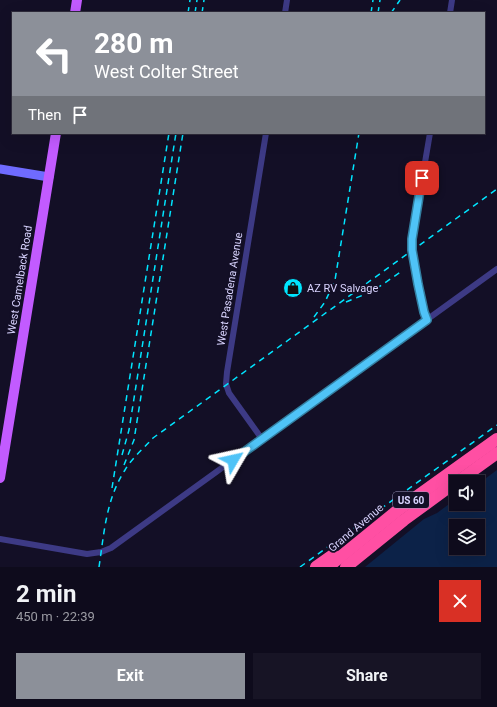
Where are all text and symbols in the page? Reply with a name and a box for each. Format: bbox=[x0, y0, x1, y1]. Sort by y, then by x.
text: 280 m bbox=[94, 27, 173, 60]
icon: left bbox=[28, 28, 80, 80]
text: West Colter Street bbox=[94, 61, 239, 82]
icon: arrive bbox=[69, 104, 91, 126]
text: Then bbox=[28, 106, 61, 124]
pin bbox=[405, 161, 439, 195]
icon: arrive bbox=[411, 167, 433, 189]
street label: West Camelback Road bbox=[5, 225, 35, 335]
street label: West Pasadena Avenue bbox=[215, 231, 245, 347]
shop icon: AZ RV Salvage bbox=[282, 277, 304, 299]
place label: AZ RV Salvage bbox=[307, 282, 379, 295]
position arrow bbox=[212, 439, 254, 481]
map controls bbox=[449, 475, 485, 555]
button: sound bbox=[449, 475, 485, 511]
road number: US 60 bbox=[393, 492, 429, 508]
street label: Grand Avenue bbox=[326, 501, 386, 555]
button: layers bbox=[449, 519, 485, 555]
text: 2 min bbox=[16, 580, 76, 608]
button: close bbox=[439, 580, 481, 622]
text: 450 m · 22:39 bbox=[16, 609, 95, 624]
button: Exit bbox=[16, 653, 245, 699]
button: Share bbox=[253, 653, 481, 699]

